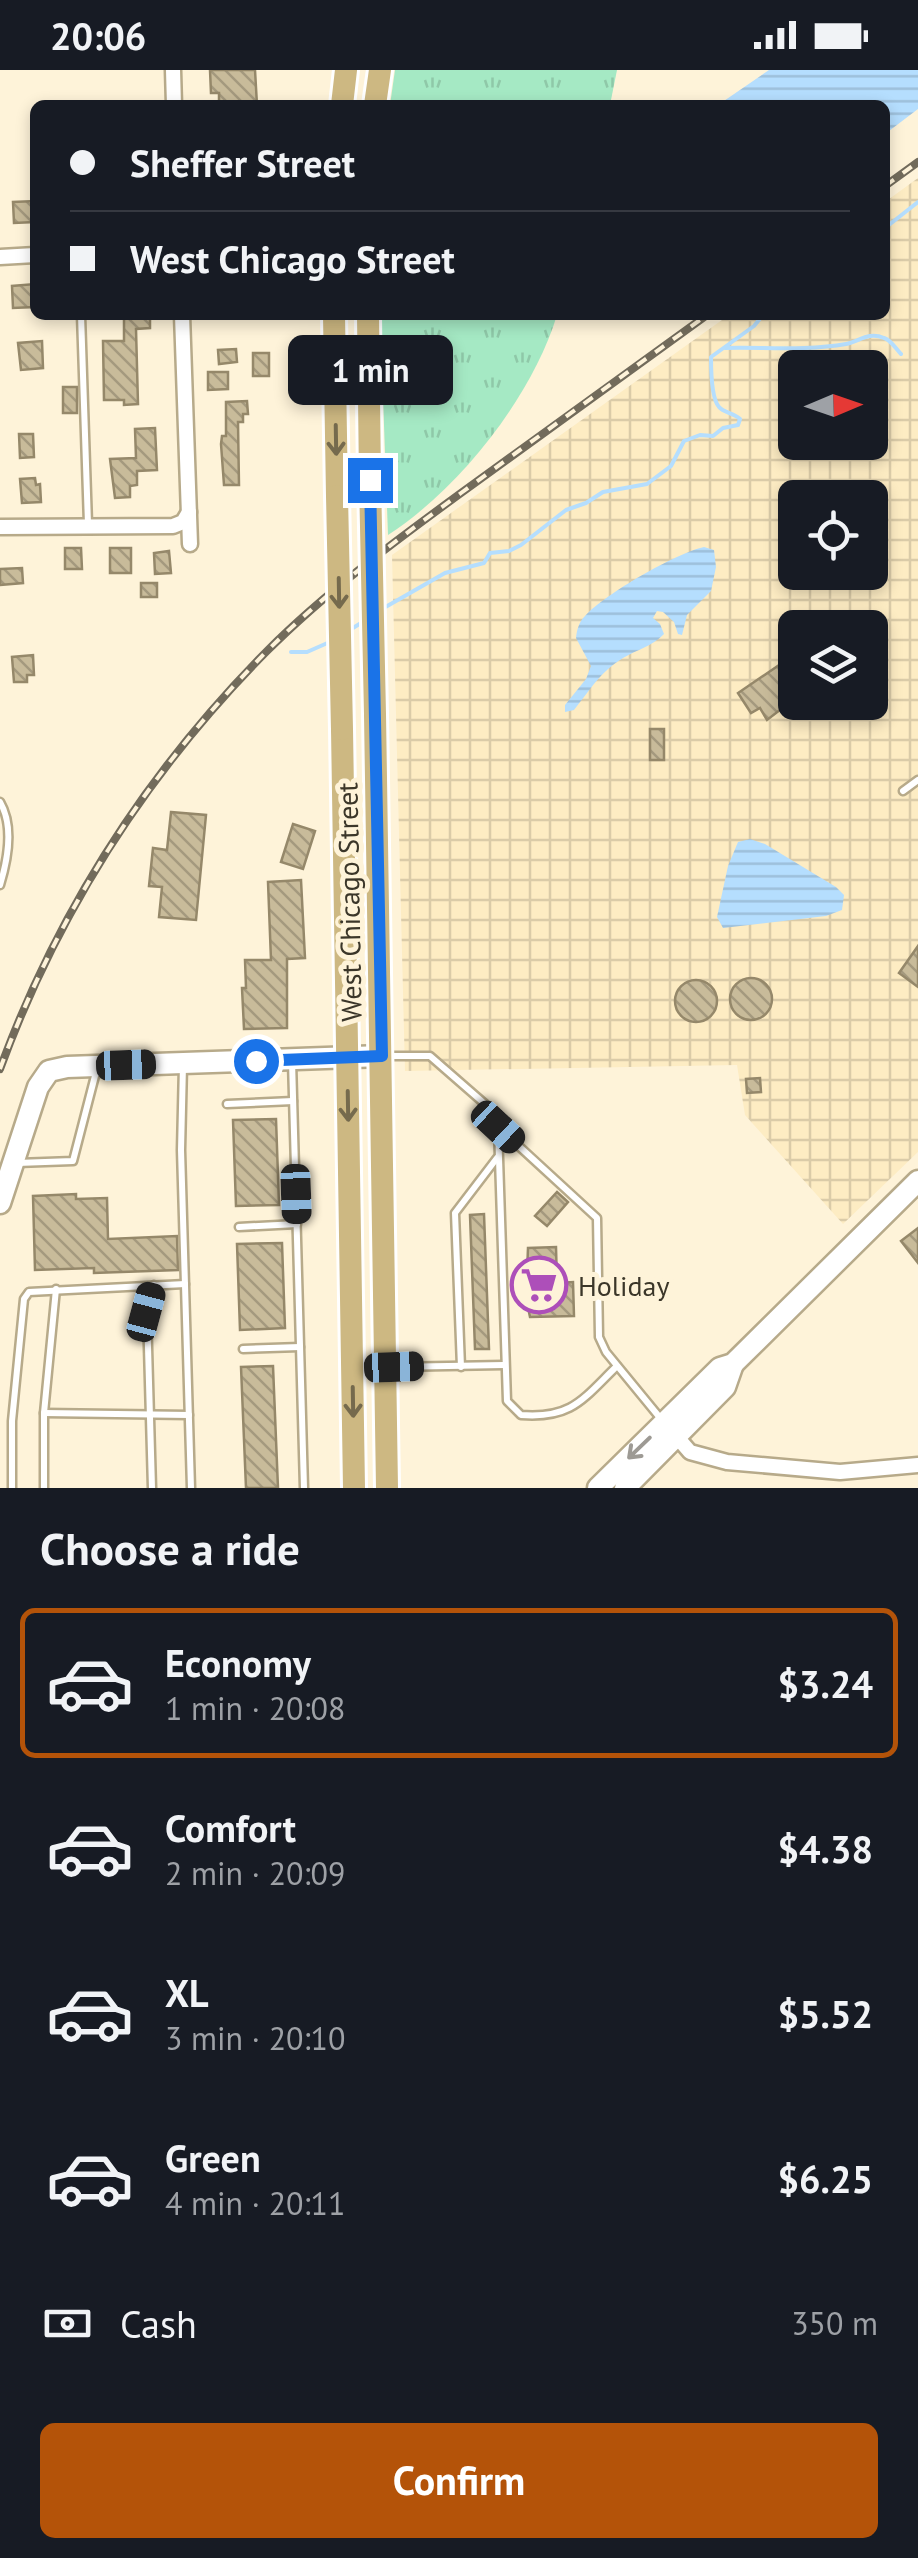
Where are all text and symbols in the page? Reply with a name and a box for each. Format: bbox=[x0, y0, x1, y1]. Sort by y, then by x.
text: 20:06 bbox=[50, 11, 146, 60]
text: Sheffer Street bbox=[130, 138, 355, 187]
text: West Chicago Street bbox=[130, 234, 455, 283]
callout: 1 min bbox=[288, 335, 452, 405]
text: 1 min bbox=[331, 349, 410, 391]
north arrow bbox=[778, 350, 888, 460]
map controls bbox=[778, 350, 888, 720]
one-way arrow bbox=[326, 424, 345, 456]
route end bbox=[348, 458, 393, 503]
button: locate bbox=[778, 480, 888, 590]
one-way arrow bbox=[329, 577, 348, 609]
button: layers bbox=[778, 610, 888, 720]
street label: West Chicago Street bbox=[328, 782, 370, 1022]
route start bbox=[234, 1039, 279, 1084]
car bbox=[95, 1049, 157, 1081]
one-way arrow bbox=[339, 1090, 358, 1122]
car bbox=[466, 1096, 530, 1158]
car bbox=[280, 1163, 312, 1225]
supermarket icon: Holiday bbox=[509, 1255, 569, 1315]
place label: Holiday bbox=[578, 1267, 670, 1304]
car bbox=[124, 1279, 168, 1345]
car bbox=[363, 1351, 425, 1383]
one-way arrow bbox=[344, 1386, 362, 1418]
one-way arrow bbox=[627, 1436, 651, 1460]
text: Choose a ride bbox=[40, 1519, 300, 1577]
icon: car bbox=[45, 1638, 135, 1728]
text: Economy bbox=[165, 1638, 311, 1687]
text: $3.24 bbox=[777, 1659, 873, 1708]
text: 1 min · 20:08 bbox=[165, 1687, 345, 1729]
icon: car bbox=[45, 1803, 135, 1893]
text: Comfort bbox=[165, 1803, 296, 1852]
text: $4.38 bbox=[777, 1824, 873, 1873]
text: 2 min · 20:09 bbox=[165, 1852, 345, 1894]
icon: car bbox=[45, 1968, 135, 2058]
text: XL bbox=[165, 1968, 209, 2017]
text: $5.52 bbox=[777, 1989, 873, 2038]
text: 3 min · 20:10 bbox=[165, 2017, 345, 2059]
icon: car bbox=[45, 2133, 135, 2223]
text: Green bbox=[165, 2133, 261, 2182]
text: $6.25 bbox=[777, 2154, 873, 2203]
text: 4 min · 20:11 bbox=[165, 2182, 345, 2224]
icon: cash bbox=[40, 2296, 95, 2351]
text: Cash bbox=[120, 2299, 197, 2348]
text: 350 m bbox=[791, 2302, 878, 2344]
button: Confirm bbox=[40, 2423, 878, 2538]

